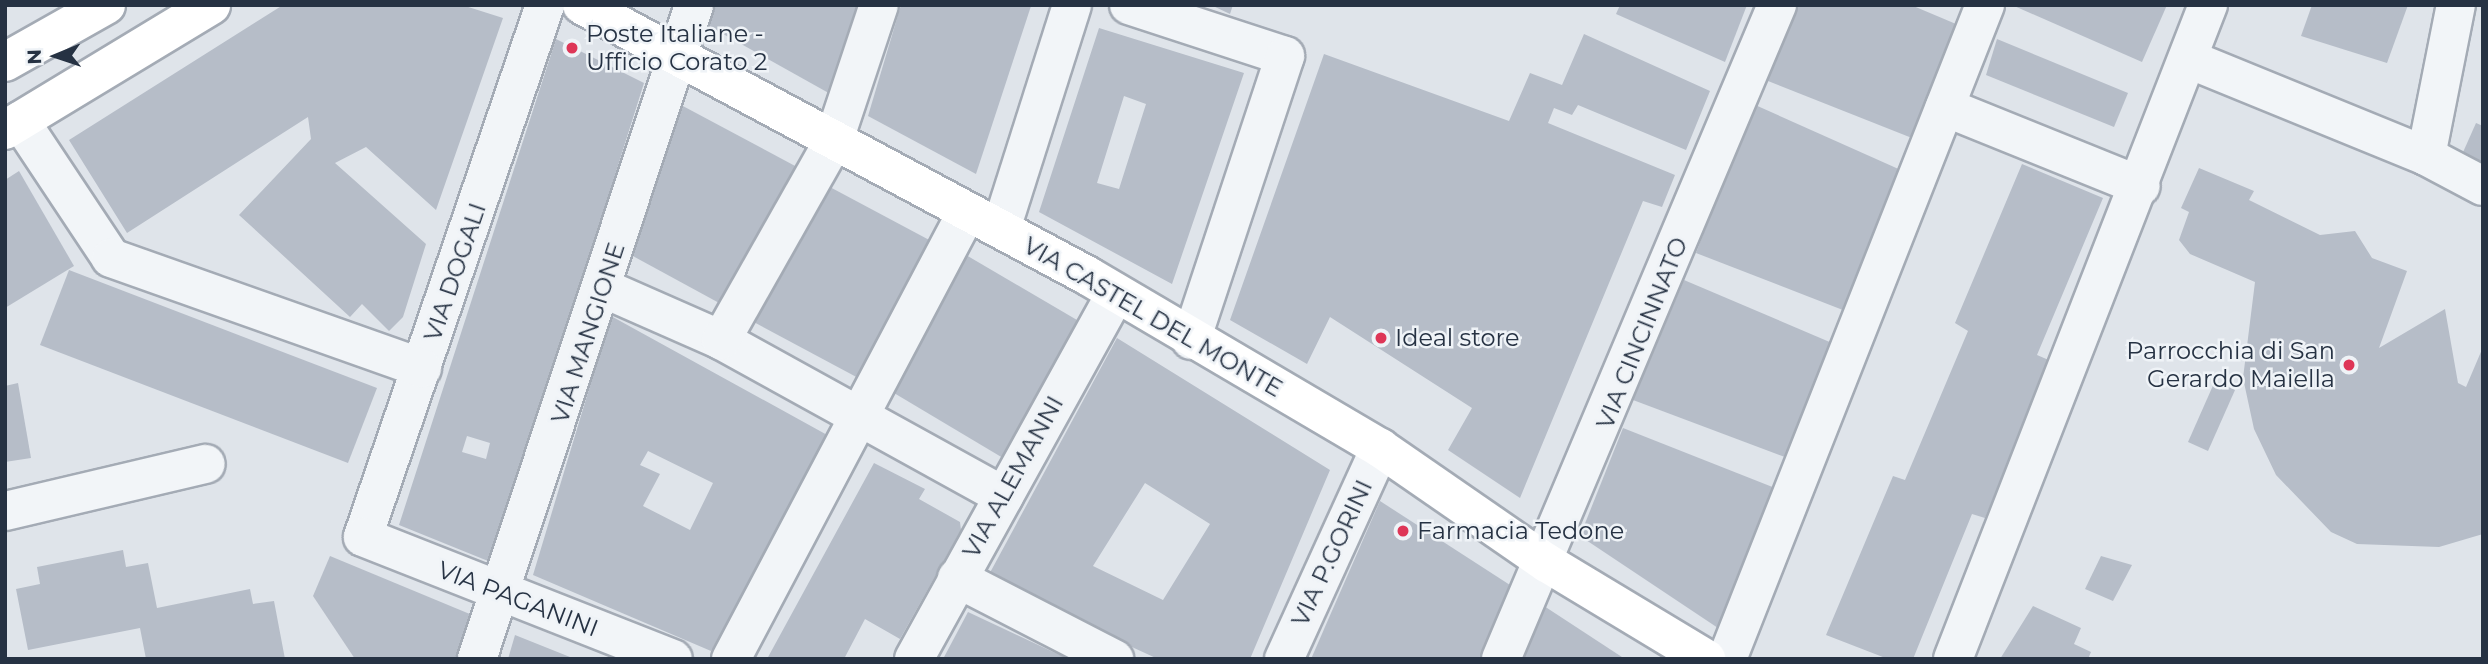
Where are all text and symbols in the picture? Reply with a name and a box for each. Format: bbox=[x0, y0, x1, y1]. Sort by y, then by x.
place label: Poste Italiane - Ufficio Corato 2 bbox=[586, 20, 767, 76]
north arrow bbox=[21, 21, 91, 91]
marker: Poste Italiane - Ufficio Corato 2 bbox=[564, 40, 580, 56]
text: N bbox=[23, 49, 46, 65]
street label: VIA DOGALI bbox=[418, 199, 492, 345]
street label: VIA CASTEL DEL MONTE bbox=[1018, 231, 1288, 403]
street label: VIA CINCINNATO bbox=[1590, 233, 1694, 433]
street label: VIA MANGIONE bbox=[545, 239, 631, 427]
place label: Ideal store bbox=[1395, 324, 1519, 352]
marker: Ideal store bbox=[1373, 330, 1389, 346]
place label: Parrocchia di San Gerardo Maiella bbox=[2126, 337, 2335, 393]
marker: Parrocchia di San Gerardo Maiella bbox=[2341, 357, 2357, 373]
street label: VIA ALEMANNI bbox=[957, 391, 1069, 563]
street label: VIA P.GORINI bbox=[1285, 475, 1379, 631]
place label: Farmacia Tedone bbox=[1417, 517, 1624, 545]
marker: Farmacia Tedone bbox=[1395, 523, 1411, 539]
street label: VIA PAGANINI bbox=[434, 555, 602, 643]

